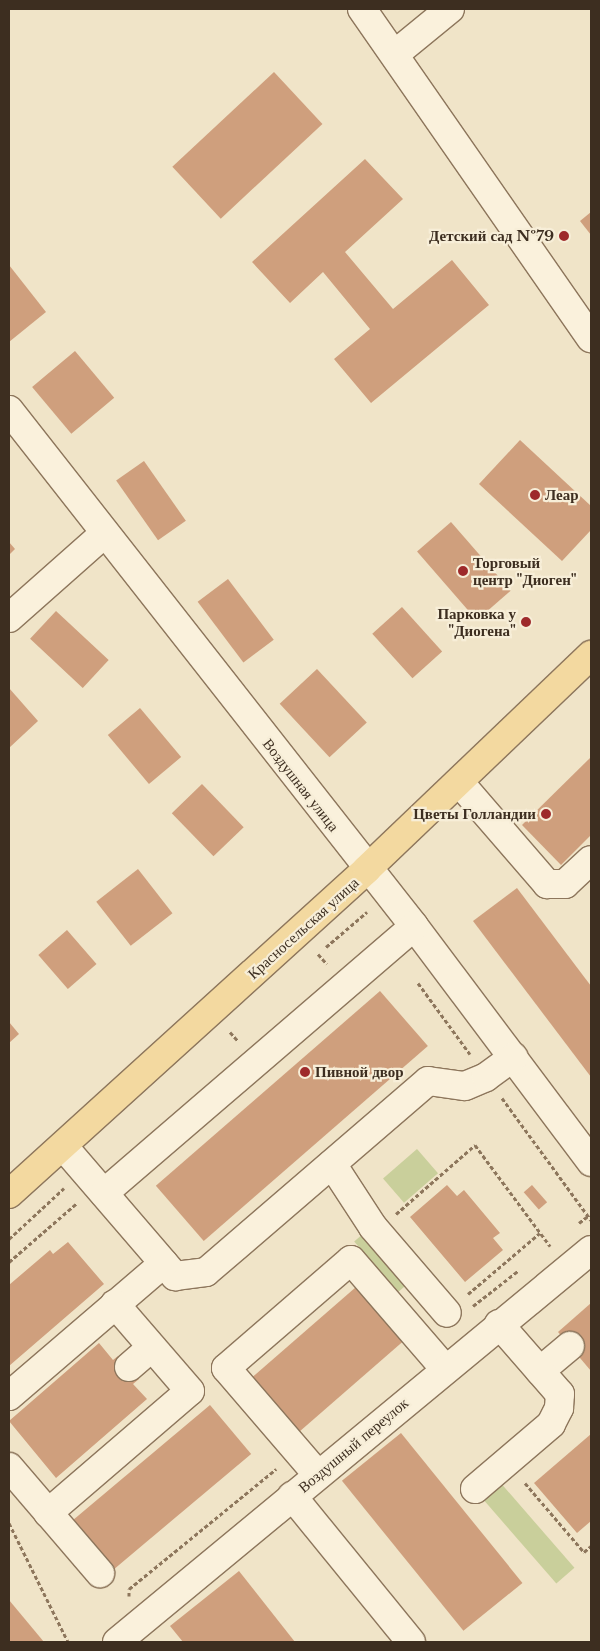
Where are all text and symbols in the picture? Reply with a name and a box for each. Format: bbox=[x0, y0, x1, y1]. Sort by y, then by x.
place label: Детский сад №79 bbox=[429, 227, 554, 245]
marker: Детский сад №79 bbox=[558, 230, 570, 242]
place label: Леар bbox=[545, 486, 579, 504]
marker: Леар bbox=[529, 489, 541, 501]
place label: Торговый центр "Диоген" bbox=[473, 553, 577, 588]
marker: Торговый центр "Диоген" bbox=[457, 565, 469, 577]
place label: Парковка у "Диогена" bbox=[437, 604, 516, 639]
marker: Парковка у "Диогена" bbox=[520, 616, 532, 628]
street label: Воздушная улица bbox=[259, 735, 343, 835]
place label: Цветы Голландии bbox=[413, 805, 536, 823]
marker: Цветы Голландии bbox=[540, 808, 552, 820]
street label: Красносельская улица bbox=[244, 873, 362, 983]
place label: Пивной двор bbox=[315, 1063, 404, 1081]
marker: Пивной двор bbox=[299, 1066, 311, 1078]
street label: Воздушный переулок bbox=[294, 1394, 412, 1496]

